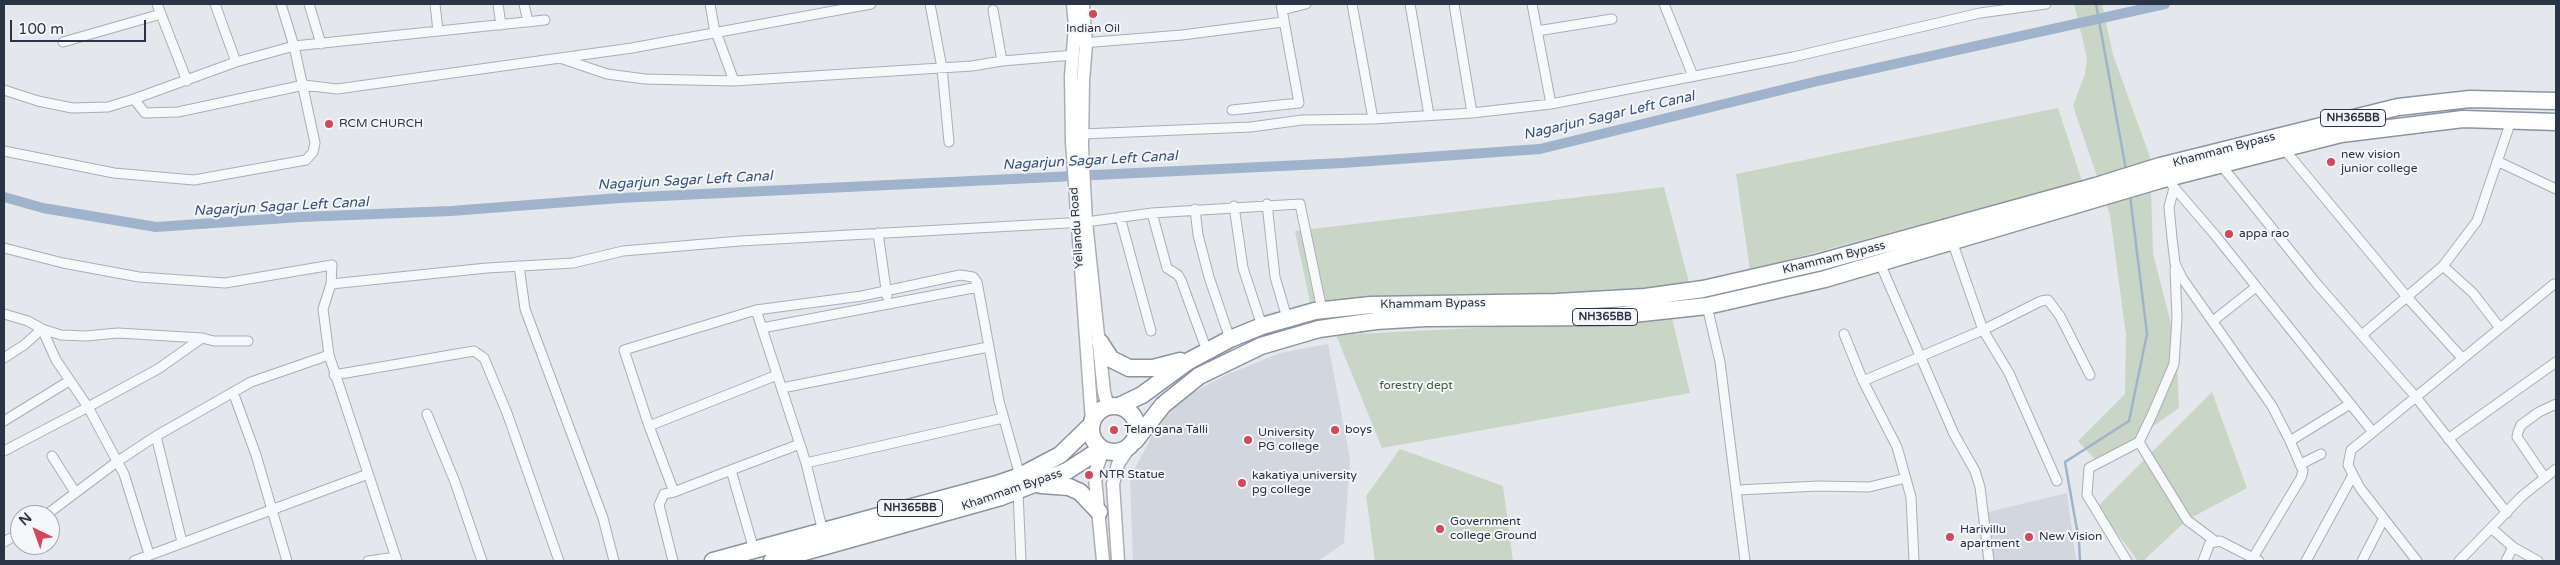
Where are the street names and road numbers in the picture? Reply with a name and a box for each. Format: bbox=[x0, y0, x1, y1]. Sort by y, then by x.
road number: NH365BB bbox=[2320, 110, 2386, 126]
street label: Khammam Bypass bbox=[2171, 129, 2277, 171]
street label: Yellandu Road bbox=[1067, 187, 1087, 269]
street label: Khammam Bypass bbox=[1781, 238, 1887, 278]
street label: Khammam Bypass bbox=[1380, 296, 1486, 312]
road number: NH365BB bbox=[1572, 308, 1638, 326]
street label: Khammam Bypass bbox=[960, 466, 1064, 514]
road number: NH365BB bbox=[878, 499, 942, 516]

